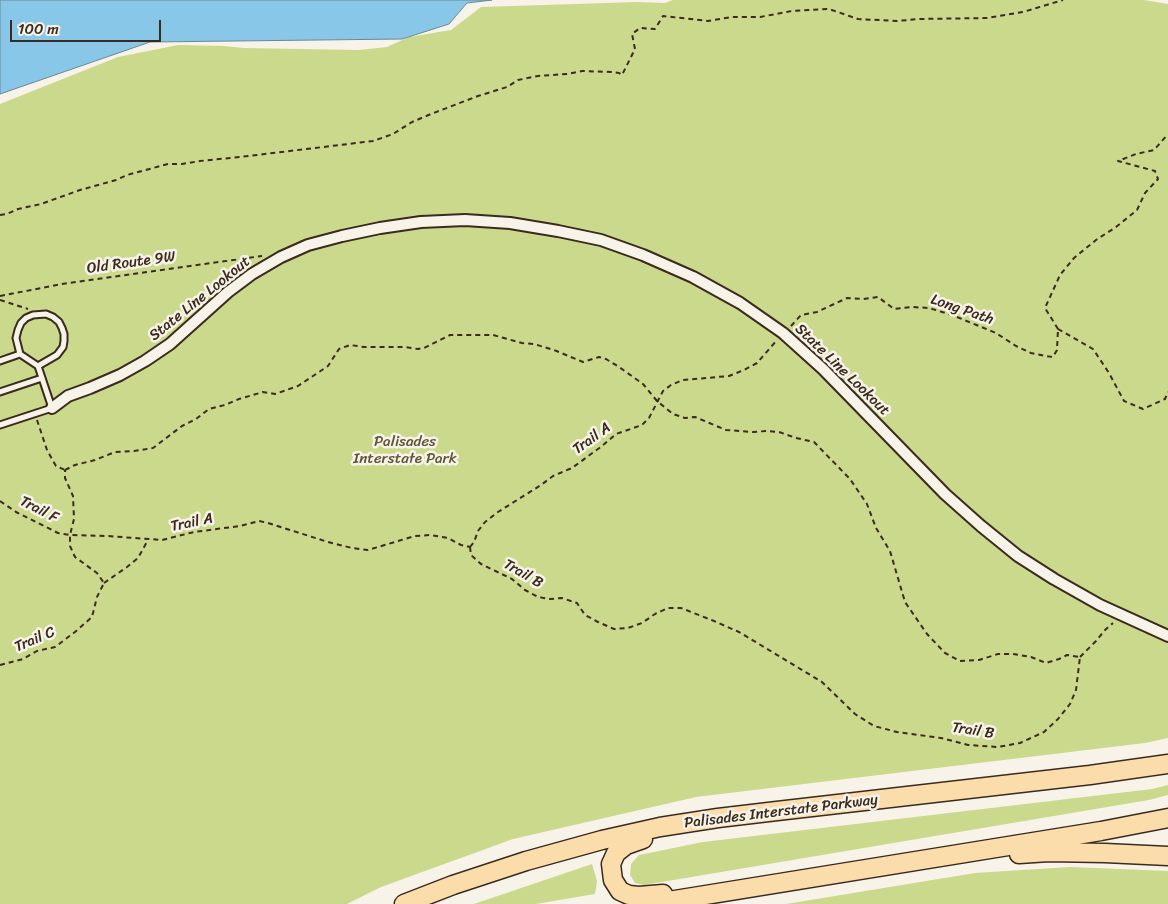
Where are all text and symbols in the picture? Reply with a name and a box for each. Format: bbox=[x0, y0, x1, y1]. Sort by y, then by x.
scale bar bbox=[12, 10, 164, 42]
text: 100 m bbox=[18, 16, 59, 42]
street label: Old Route 9W bbox=[86, 248, 176, 278]
street label: State Line Lookout bbox=[146, 253, 254, 345]
street label: Long Path bbox=[928, 291, 996, 329]
street label: State Line Lookout bbox=[791, 320, 893, 420]
street label: Trail A bbox=[569, 419, 615, 459]
park label: Palisades Interstate Park bbox=[353, 433, 457, 468]
street label: Trail F bbox=[17, 493, 61, 527]
street label: Trail A bbox=[169, 510, 215, 536]
street label: Trail B bbox=[500, 556, 546, 592]
street label: Trail C bbox=[12, 623, 58, 657]
street label: Trail B bbox=[951, 719, 995, 743]
street label: Palisades Interstate Parkway bbox=[683, 791, 879, 833]

